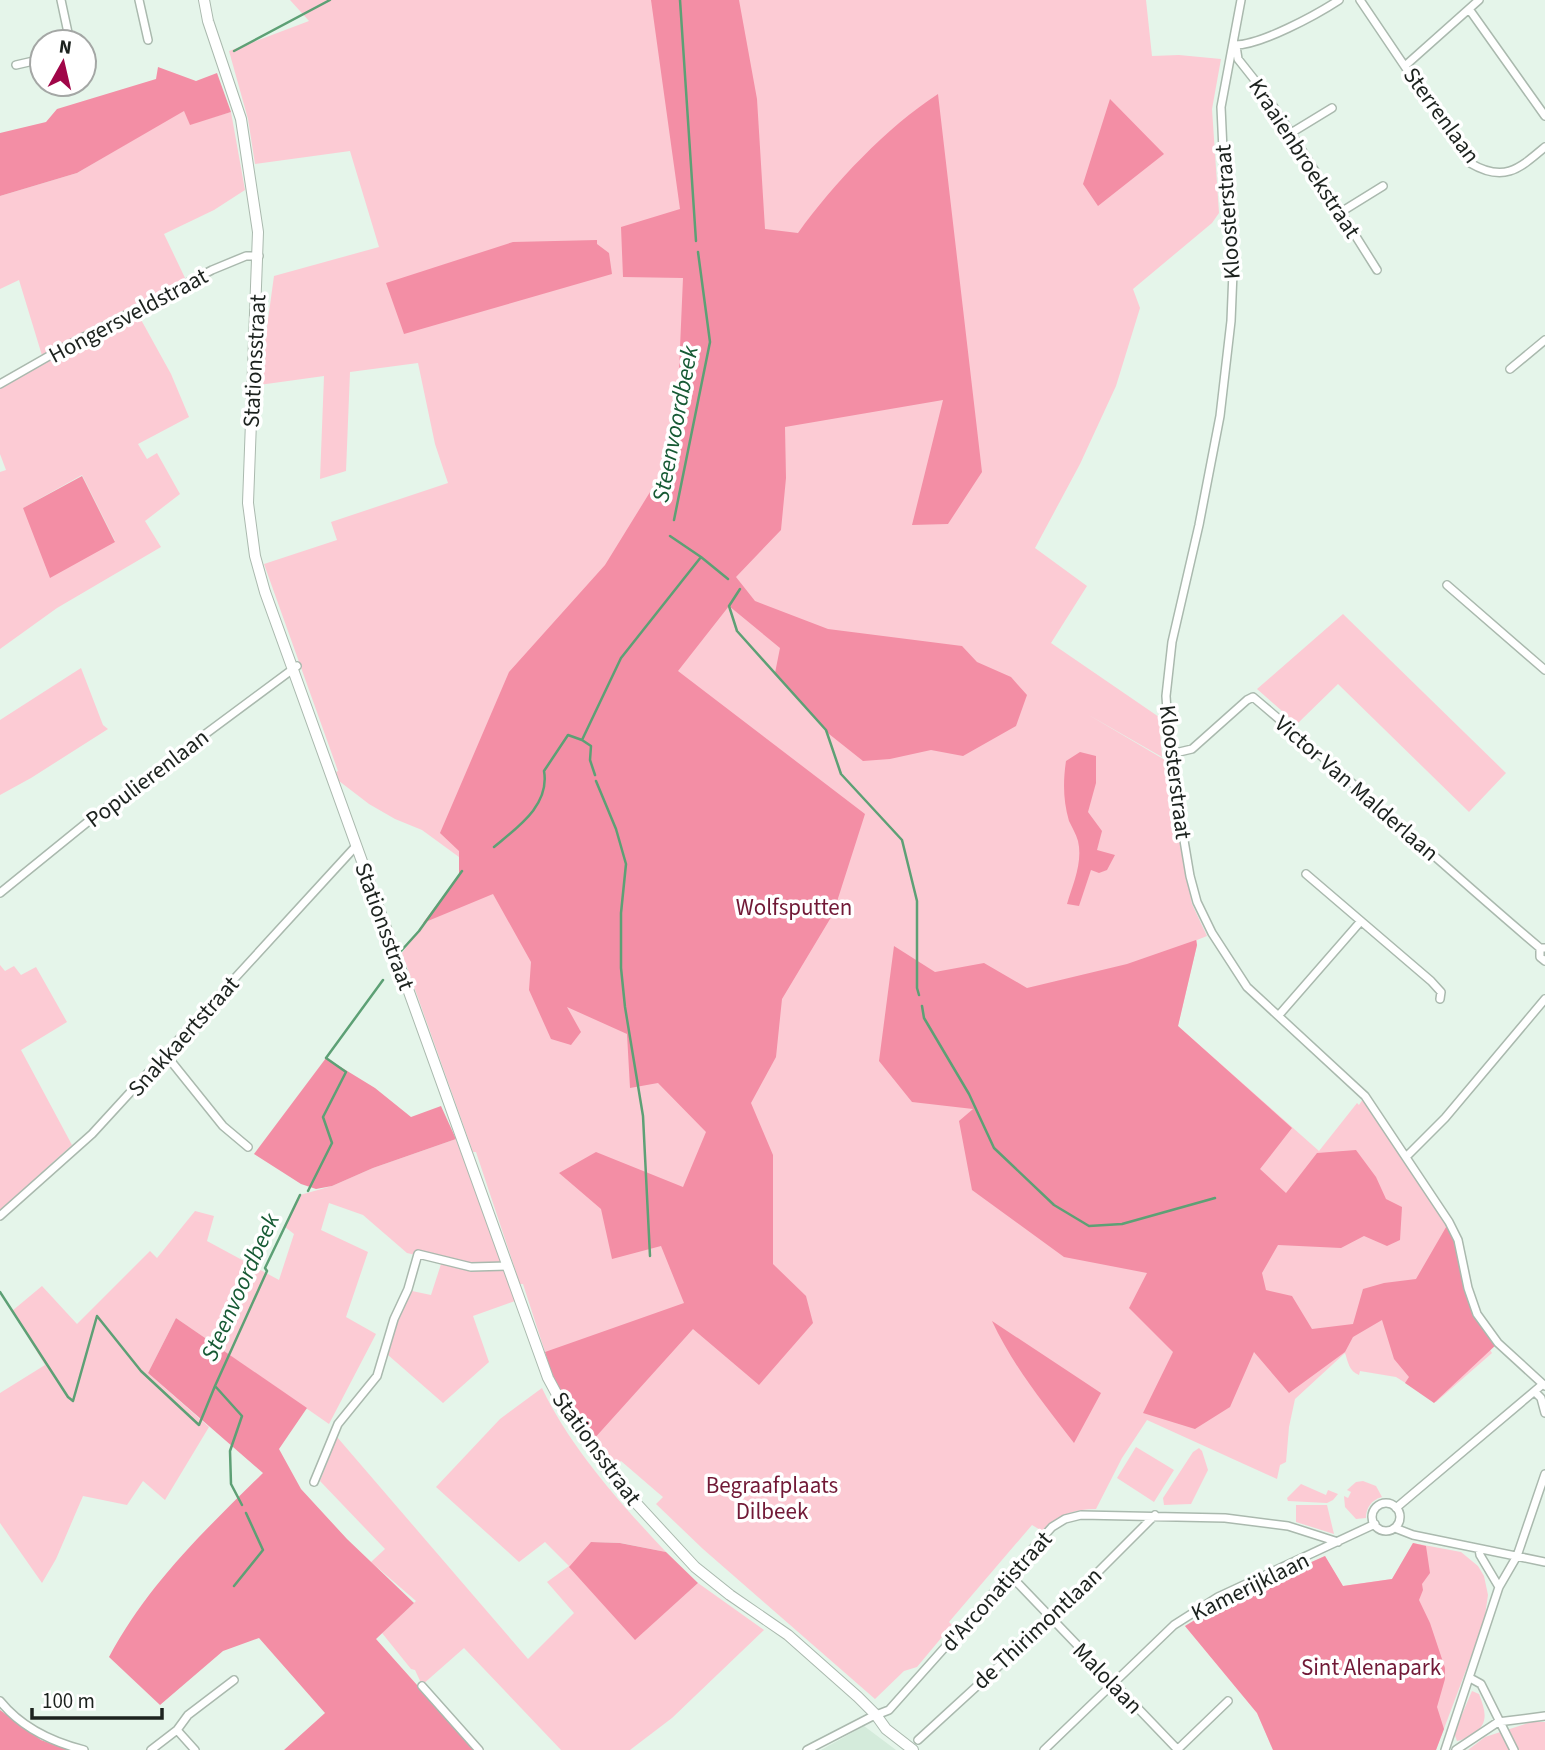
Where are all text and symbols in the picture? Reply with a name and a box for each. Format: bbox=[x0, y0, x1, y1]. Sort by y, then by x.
north arrow bbox=[28, 28, 98, 98]
text: N bbox=[57, 33, 73, 62]
street label: Sterrenlaan bbox=[1395, 60, 1488, 170]
street label: Kraaienbroekstraat bbox=[1241, 72, 1369, 245]
street label: Kloosterstraat bbox=[1206, 143, 1249, 280]
street label: Hongersveldstraat bbox=[43, 259, 214, 371]
street label: Stationsstraat bbox=[235, 293, 274, 429]
water label: Steenvoordbeek bbox=[643, 342, 708, 505]
street label: Kloosterstraat bbox=[1151, 703, 1200, 841]
street label: Victor Van Malderlaan bbox=[1267, 708, 1446, 869]
street label: Populierenlaan bbox=[79, 721, 216, 836]
street label: Stationsstraat bbox=[346, 858, 423, 995]
park label: Wolfsputten bbox=[736, 891, 852, 924]
street label: Snakkaertstraat bbox=[120, 968, 247, 1104]
water label: Steenvoordbeek bbox=[192, 1207, 289, 1367]
street label: Stationsstraat bbox=[544, 1385, 649, 1512]
park label: Begraafplaats Dilbeek bbox=[706, 1469, 838, 1528]
street label: d'Arconatistraat bbox=[933, 1524, 1060, 1659]
street label: Kamerijklaan bbox=[1186, 1544, 1315, 1629]
street label: de Thirimontlaan bbox=[965, 1560, 1109, 1697]
street label: Malolaan bbox=[1065, 1635, 1150, 1722]
park label: Sint Alenapark bbox=[1301, 1651, 1442, 1684]
scale bar bbox=[32, 1676, 161, 1720]
text: 100 m bbox=[42, 1686, 95, 1716]

